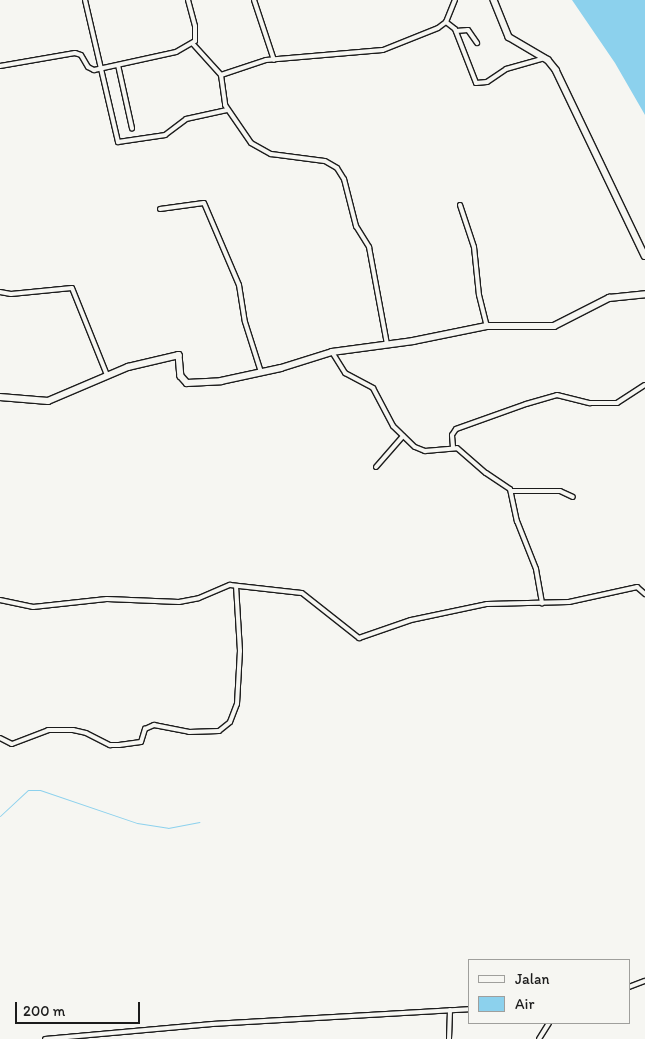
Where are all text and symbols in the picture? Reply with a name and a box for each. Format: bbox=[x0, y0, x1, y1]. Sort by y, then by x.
legend bbox=[468, 959, 630, 1024]
text: Jalan bbox=[515, 970, 549, 988]
scale bar bbox=[18, 992, 142, 1024]
text: Air bbox=[515, 995, 534, 1013]
text: 200 m bbox=[23, 1002, 65, 1020]

